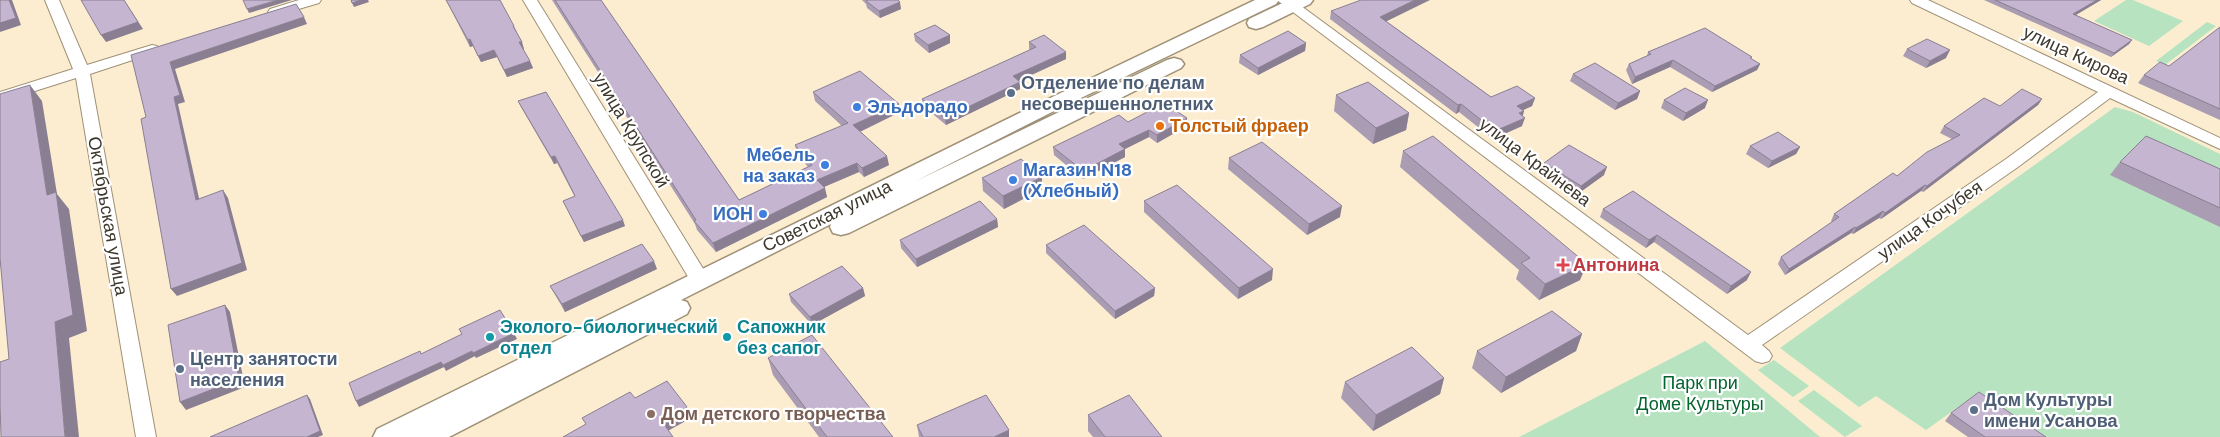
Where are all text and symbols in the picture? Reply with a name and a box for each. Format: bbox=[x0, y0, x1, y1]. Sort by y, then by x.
street label: улица Кирова bbox=[2019, 20, 2134, 90]
street label: улица Крупской bbox=[587, 68, 675, 192]
place label: Отделение по делам несовершеннолетних bbox=[1021, 71, 1214, 116]
marker: Отделение по делам несовершеннолетних bbox=[1005, 87, 1017, 99]
place label: Эльдорадо bbox=[867, 95, 968, 119]
marker: Эльдорадо bbox=[851, 101, 863, 113]
street label: улица Крайнева bbox=[1474, 112, 1597, 213]
place label: Толстый фраер bbox=[1170, 114, 1309, 138]
marker: Толстый фраер bbox=[1154, 120, 1166, 132]
street label: Октябрьская улица bbox=[82, 135, 134, 298]
place label: Мебель на заказ bbox=[743, 143, 815, 188]
place label: Магазин N18 (Хлебный) bbox=[1023, 158, 1132, 203]
marker: Мебель на заказ bbox=[819, 159, 831, 171]
street label: Советская улица bbox=[758, 174, 897, 258]
marker: Магазин N18 (Хлебный) bbox=[1007, 174, 1019, 186]
street label: улица Кочубея bbox=[1873, 175, 1987, 265]
place label: ИОН bbox=[713, 202, 753, 226]
marker: ИОН bbox=[757, 208, 769, 220]
place label: Антонина bbox=[1573, 253, 1660, 277]
marker: Антонина bbox=[1557, 259, 1569, 271]
place label: Эколого-биологический отдел bbox=[500, 315, 718, 360]
place label: Сапожник без сапог bbox=[737, 315, 827, 360]
marker: Эколого-биологический отдел bbox=[484, 331, 496, 343]
marker: Сапожник без сапог bbox=[721, 331, 733, 343]
place label: Центр занятости населения bbox=[190, 347, 338, 392]
marker: Центр занятости населения bbox=[174, 363, 186, 375]
park label: Парк при Доме Культуры bbox=[1636, 371, 1764, 416]
place label: Дом Культуры имени Усанова bbox=[1984, 388, 2119, 433]
place label: Дом детского творчества bbox=[661, 402, 886, 426]
marker: Дом Культуры имени Усанова bbox=[1968, 404, 1980, 416]
marker: Дом детского творчества bbox=[645, 408, 657, 420]

